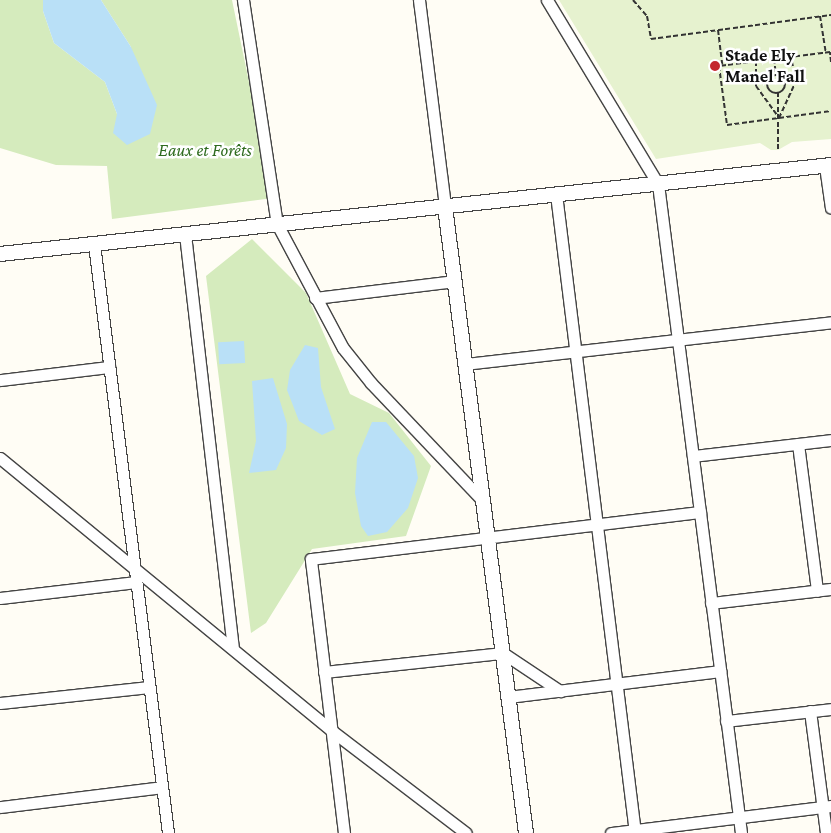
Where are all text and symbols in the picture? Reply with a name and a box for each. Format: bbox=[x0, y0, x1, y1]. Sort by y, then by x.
place label: Stade Ely Manel Fall bbox=[725, 45, 805, 88]
marker: Stade Ely Manel Fall bbox=[709, 60, 721, 72]
park label: Eaux et Forêts bbox=[158, 139, 252, 161]

